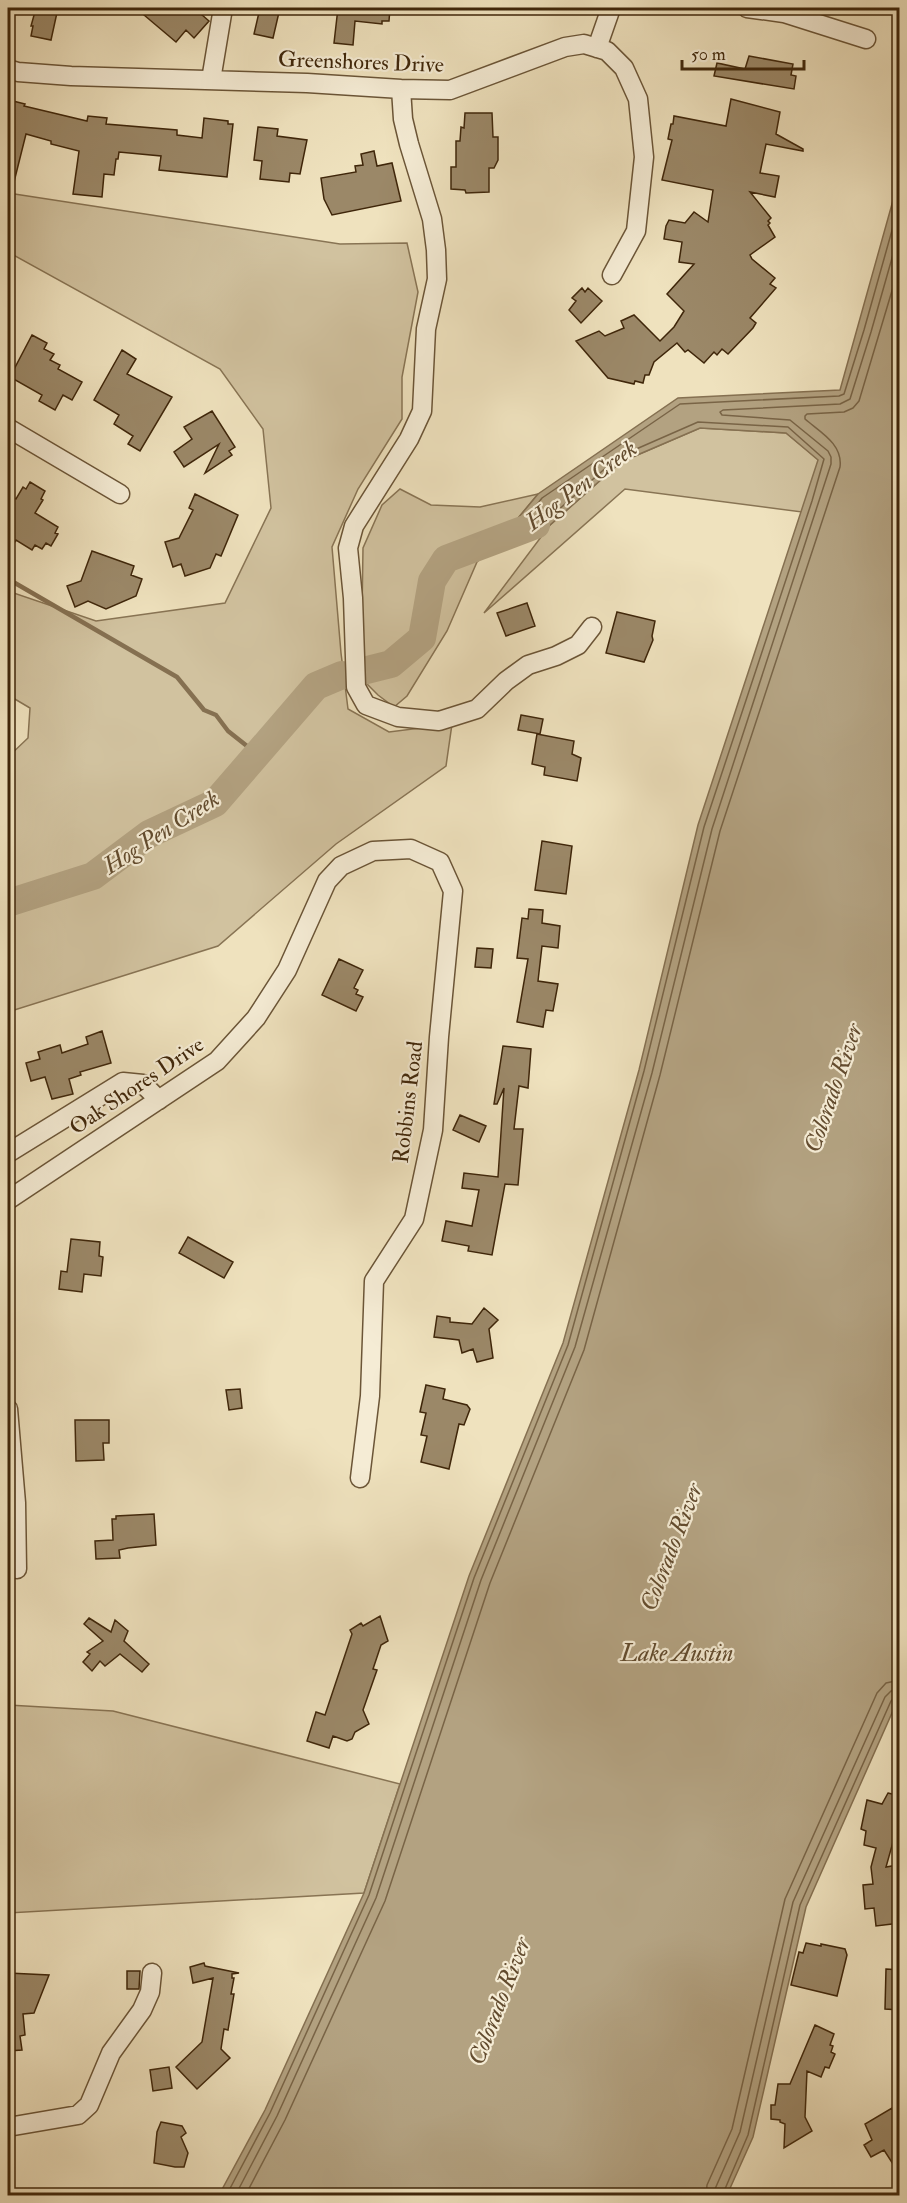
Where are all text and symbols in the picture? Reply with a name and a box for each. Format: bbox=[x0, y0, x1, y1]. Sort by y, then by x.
scale bar bbox=[682, 33, 804, 71]
text: 50 m bbox=[691, 43, 726, 66]
street label: Greenshores Drive bbox=[278, 45, 444, 79]
water label: Hog Pen Creek bbox=[518, 433, 644, 538]
water label: Hog Pen Creek bbox=[96, 783, 225, 882]
water label: Colorado River bbox=[797, 1019, 870, 1157]
street label: Oak Shores Drive bbox=[64, 1031, 209, 1141]
street label: Robbins Road bbox=[387, 1039, 429, 1165]
water label: Colorado River bbox=[633, 1478, 710, 1615]
water label: Lake Austin bbox=[620, 1638, 733, 1669]
water label: Colorado River bbox=[461, 1932, 538, 2069]

